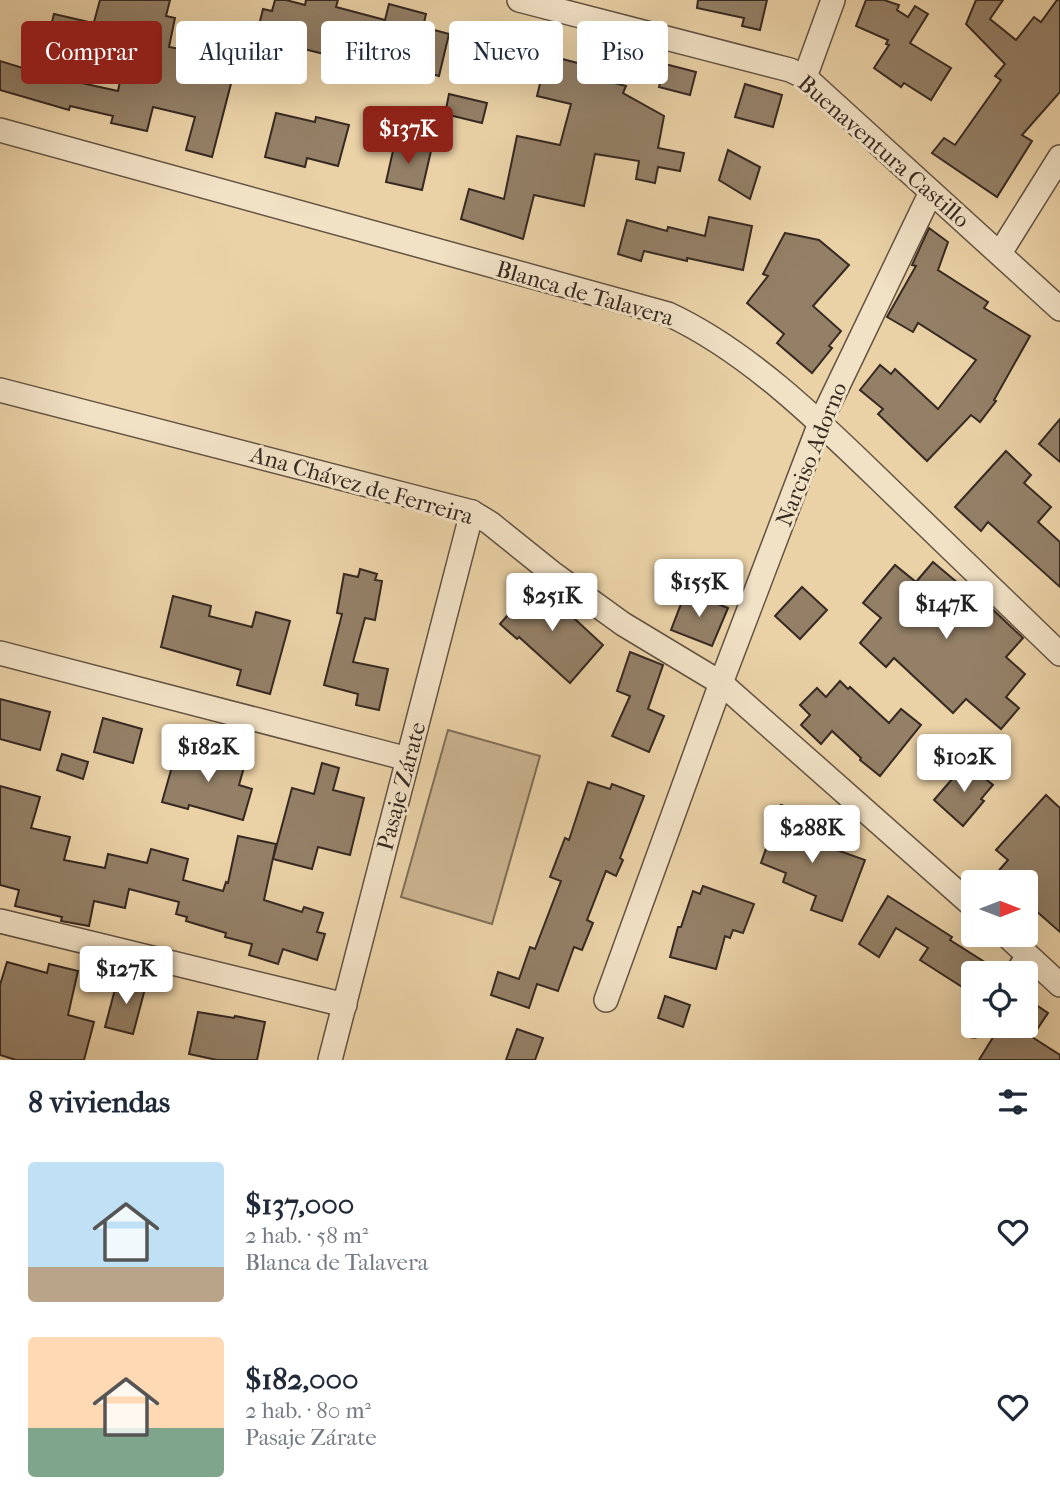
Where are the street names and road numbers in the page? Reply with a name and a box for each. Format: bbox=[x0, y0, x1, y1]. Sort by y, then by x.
street label: Buenaventura Castillo bbox=[792, 69, 975, 233]
street label: Blanca de Talavera bbox=[493, 255, 677, 332]
street label: Narciso Adorno bbox=[770, 378, 853, 530]
street label: Ana Chávez de Ferreira bbox=[246, 440, 477, 530]
street label: Pasaje Zárate bbox=[371, 719, 432, 853]

